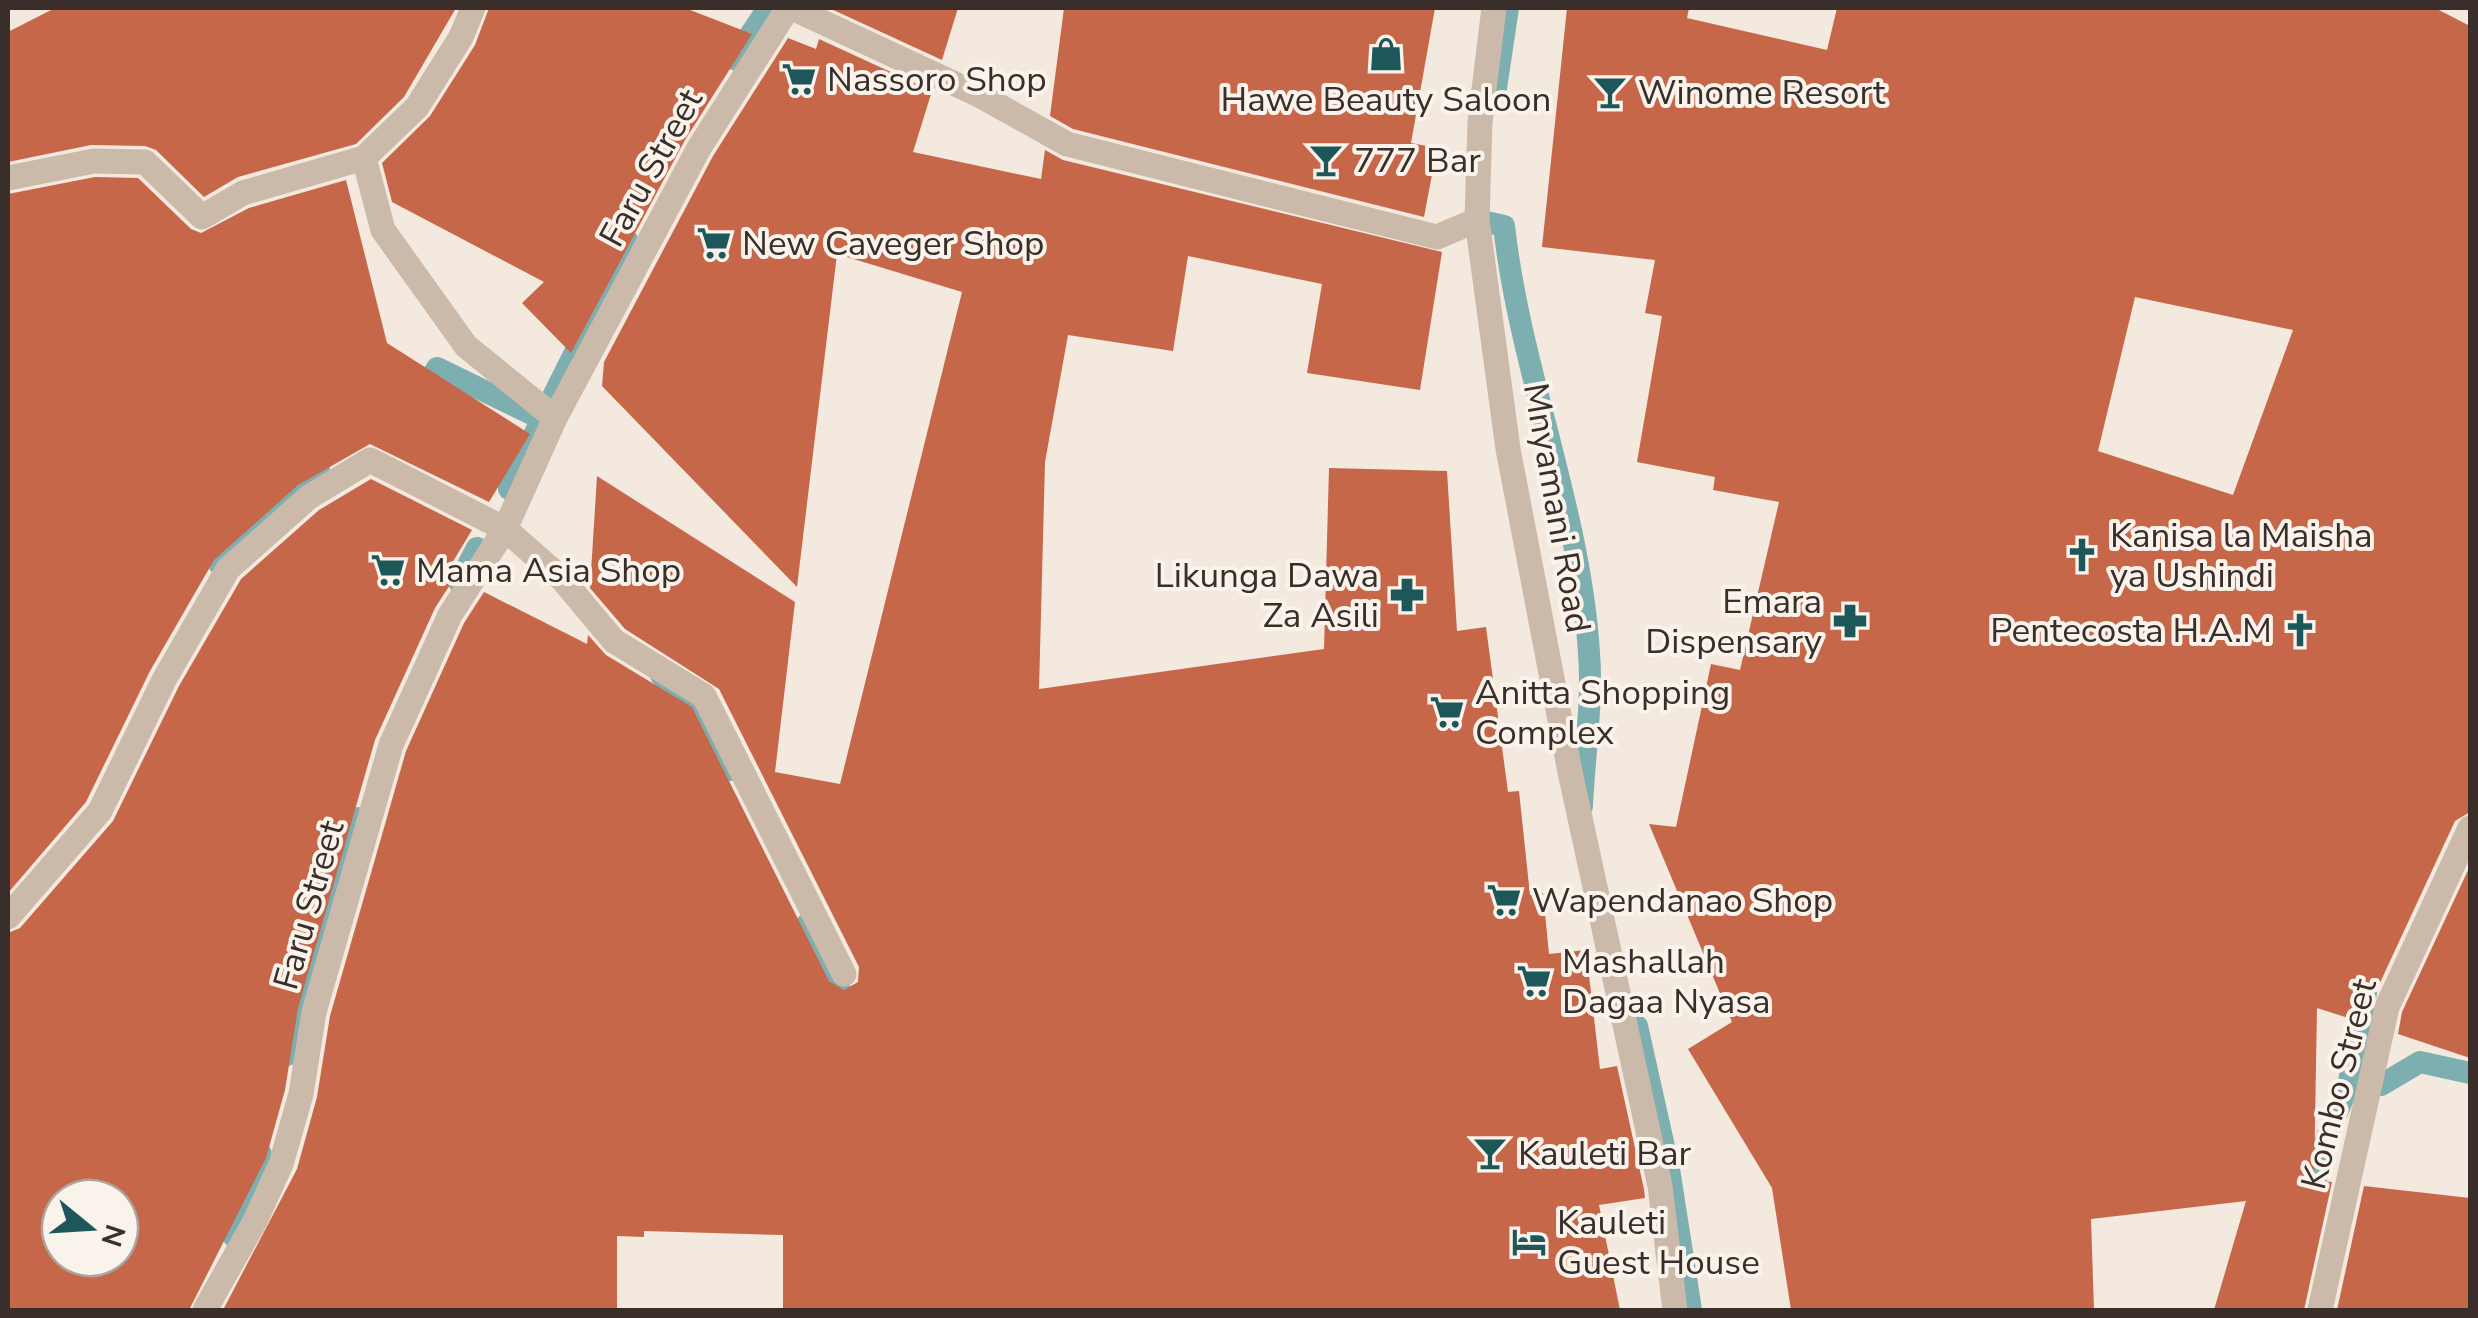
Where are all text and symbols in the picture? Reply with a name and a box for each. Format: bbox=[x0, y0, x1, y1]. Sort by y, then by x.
shop icon: Hawe Beauty Saloon bbox=[1367, 35, 1405, 73]
place label: Nassoro Shop bbox=[827, 56, 1047, 103]
supermarket icon: Nassoro Shop bbox=[780, 60, 818, 98]
place label: Winome Resort bbox=[1638, 69, 1886, 116]
bar icon: Winome Resort bbox=[1591, 73, 1629, 111]
place label: Hawe Beauty Saloon bbox=[1221, 76, 1551, 123]
street label: Faru Street bbox=[588, 80, 714, 255]
place label: 777 Bar bbox=[1354, 137, 1481, 184]
bar icon: 777 Bar bbox=[1307, 141, 1345, 179]
place label: New Caveger Shop bbox=[742, 220, 1044, 267]
supermarket icon: New Caveger Shop bbox=[695, 224, 733, 262]
street label: Mnyamani Road bbox=[1512, 379, 1602, 637]
place label: Kanisa la Maisha ya Ushindi bbox=[2110, 512, 2373, 599]
church icon: Kanisa la Maisha ya Ushindi bbox=[2063, 536, 2101, 574]
place label: Mama Asia Shop bbox=[416, 547, 681, 594]
supermarket icon: Mama Asia Shop bbox=[369, 551, 407, 589]
place label: Likunga Dawa Za Asili bbox=[1155, 552, 1379, 639]
pharmacy icon: Likunga Dawa Za Asili bbox=[1388, 576, 1426, 614]
place label: Emara Dispensary bbox=[1645, 578, 1822, 665]
pharmacy icon: Emara Dispensary bbox=[1831, 602, 1869, 640]
place label: Pentecosta H.A.M bbox=[1990, 607, 2272, 654]
church icon: Pentecosta H.A.M bbox=[2281, 611, 2319, 649]
place label: Anitta Shopping Complex bbox=[1475, 669, 1730, 756]
supermarket icon: Anitta Shopping Complex bbox=[1428, 693, 1466, 731]
street label: Faru Street bbox=[262, 814, 356, 995]
place label: Wapendanao Shop bbox=[1532, 877, 1833, 924]
supermarket icon: Wapendanao Shop bbox=[1485, 881, 1523, 919]
place label: Mashallah Dagaa Nyasa bbox=[1562, 938, 1771, 1025]
supermarket icon: Mashallah Dagaa Nyasa bbox=[1515, 962, 1553, 1000]
street label: Kombo Street bbox=[2290, 973, 2388, 1194]
place label: Kauleti Bar bbox=[1518, 1130, 1691, 1177]
bar icon: Kauleti Bar bbox=[1471, 1134, 1509, 1172]
north arrow bbox=[40, 1178, 140, 1278]
place label: Kauleti Guest House bbox=[1557, 1199, 1760, 1286]
text: N bbox=[92, 1220, 134, 1251]
hotel icon: Kauleti Guest House bbox=[1510, 1223, 1548, 1261]

